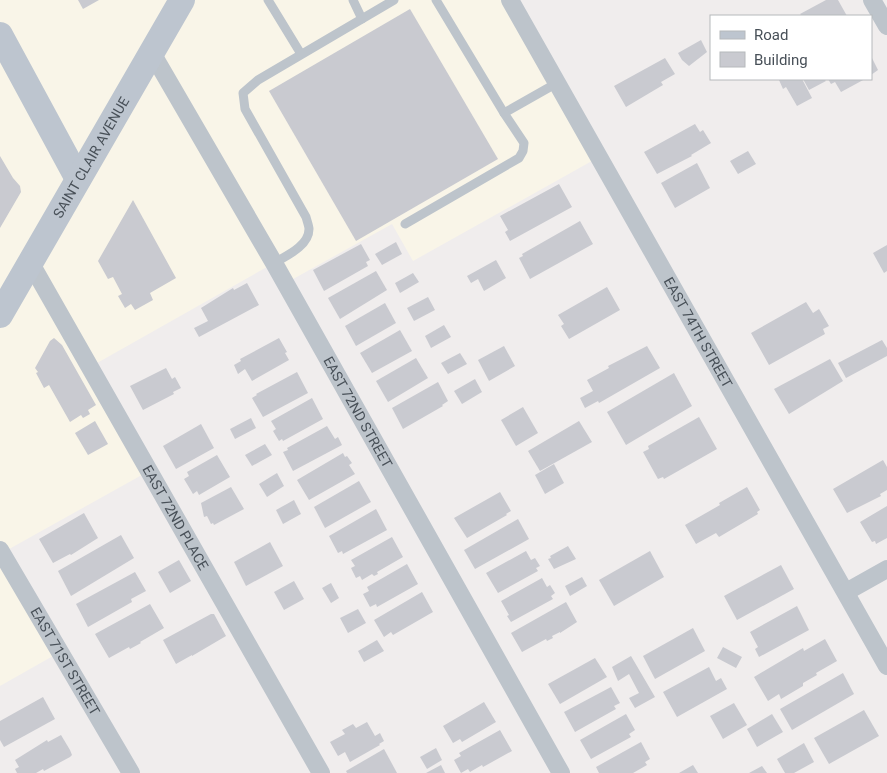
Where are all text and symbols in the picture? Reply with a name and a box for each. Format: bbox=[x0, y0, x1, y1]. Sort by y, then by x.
legend bbox=[710, 15, 872, 80]
text: Road bbox=[754, 26, 788, 44]
text: Building bbox=[754, 51, 808, 69]
street label: SAINT CLAIR AVENUE bbox=[50, 94, 132, 221]
street label: EAST 74TH STREET bbox=[661, 274, 736, 391]
street label: EAST 72ND STREET bbox=[320, 354, 396, 471]
street label: EAST 72ND PLACE bbox=[139, 462, 212, 573]
street label: EAST 71ST STREET bbox=[27, 604, 104, 719]

